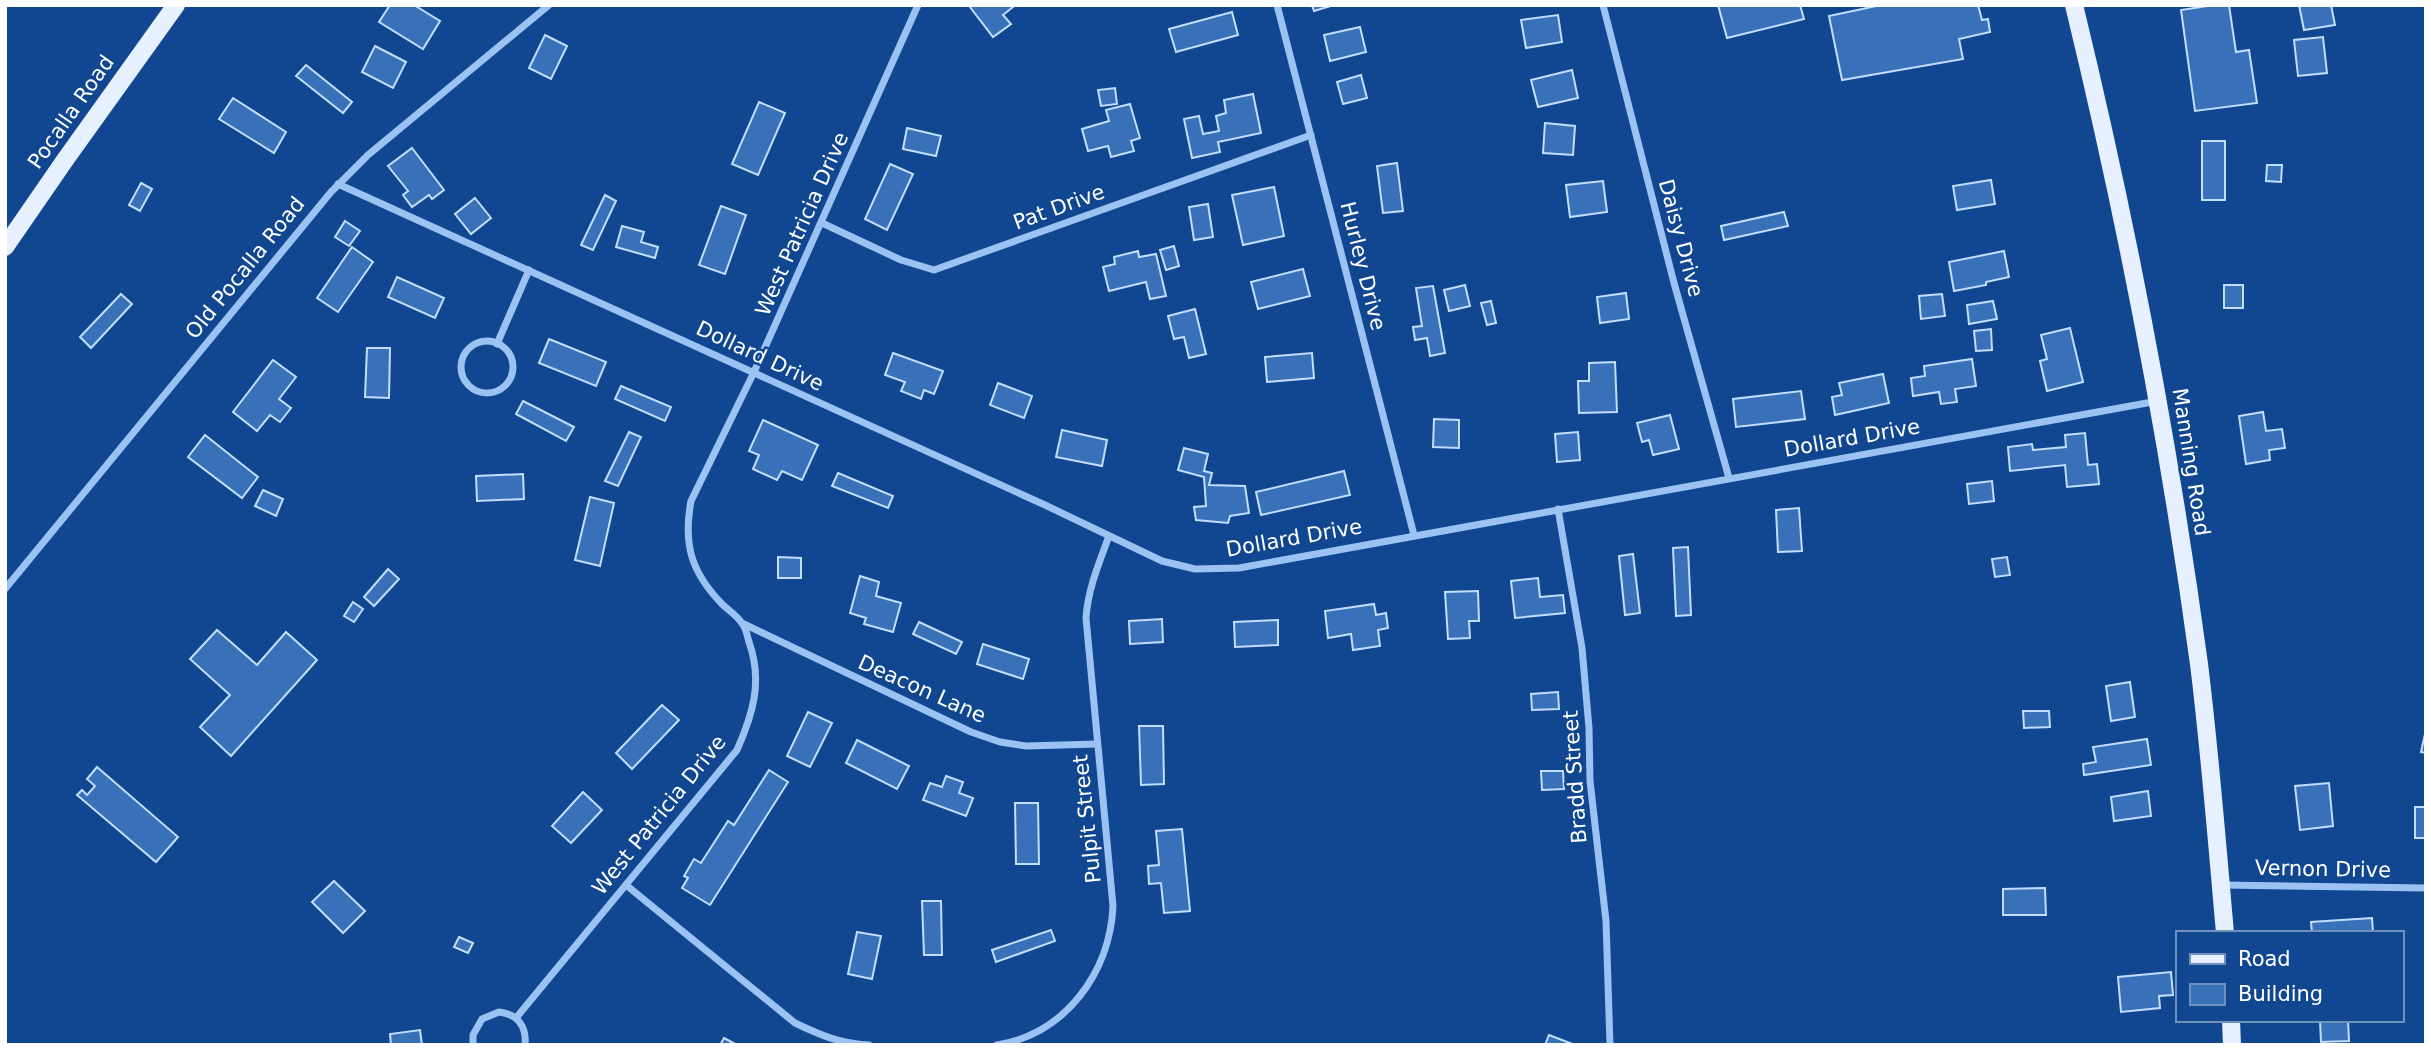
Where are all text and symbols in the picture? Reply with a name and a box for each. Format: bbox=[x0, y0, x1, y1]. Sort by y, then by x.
street label: Pocalla Road bbox=[23, 51, 119, 173]
street label: West Patricia Drive bbox=[751, 128, 853, 320]
street label: Daisy Drive bbox=[1654, 177, 1708, 299]
street label: Pat Drive bbox=[1010, 179, 1108, 235]
street label: Old Pocalla Road bbox=[180, 192, 310, 344]
street label: Hurley Drive bbox=[1335, 199, 1391, 333]
street label: Dollard Drive bbox=[692, 316, 828, 396]
street label: Manning Road bbox=[2167, 386, 2215, 538]
street label: Dollard Drive bbox=[1782, 414, 1922, 462]
street label: Dollard Drive bbox=[1224, 514, 1364, 562]
street label: Deacon Lane bbox=[854, 650, 990, 728]
street label: Bradd Street bbox=[1558, 710, 1592, 844]
street label: West Patricia Drive bbox=[587, 730, 731, 900]
street label: Pulpit Street bbox=[1068, 753, 1106, 885]
street label: Vernon Drive bbox=[2255, 856, 2391, 882]
legend bbox=[2176, 931, 2403, 1022]
text: Road bbox=[2238, 947, 2291, 971]
text: Building bbox=[2238, 982, 2323, 1006]

